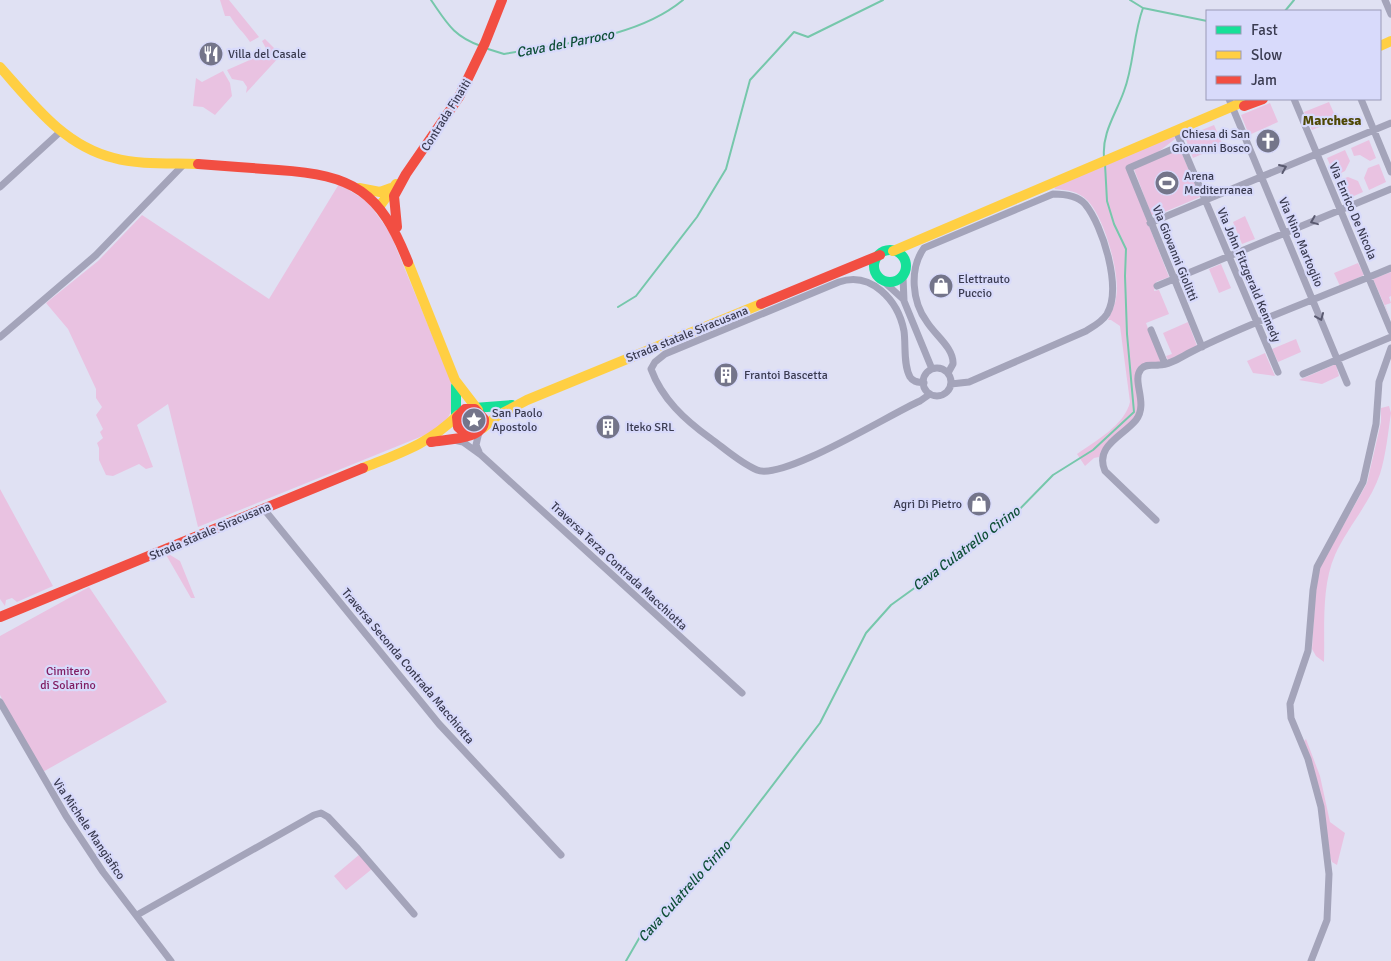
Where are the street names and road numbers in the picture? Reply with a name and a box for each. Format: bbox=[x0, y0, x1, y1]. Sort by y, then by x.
street label: Contrada Finaiti bbox=[418, 76, 475, 154]
street label: Via Enrico De Nicola bbox=[1325, 160, 1380, 262]
street label: Via Nino Martoglio bbox=[1275, 195, 1326, 289]
street label: Via Giovanni Giolitti bbox=[1148, 203, 1201, 303]
street label: Via John Fitzgerald Kennedy bbox=[1213, 206, 1284, 345]
street label: Strada statale Siracusana bbox=[624, 303, 751, 366]
street label: Strada statale Siracusana bbox=[147, 499, 273, 564]
street label: Traversa Terza Contrada Macchiotta bbox=[547, 499, 690, 634]
street label: Traversa Seconda Contrada Macchiotta bbox=[338, 586, 477, 747]
street label: Via Michele Mangiafico bbox=[49, 776, 128, 883]

